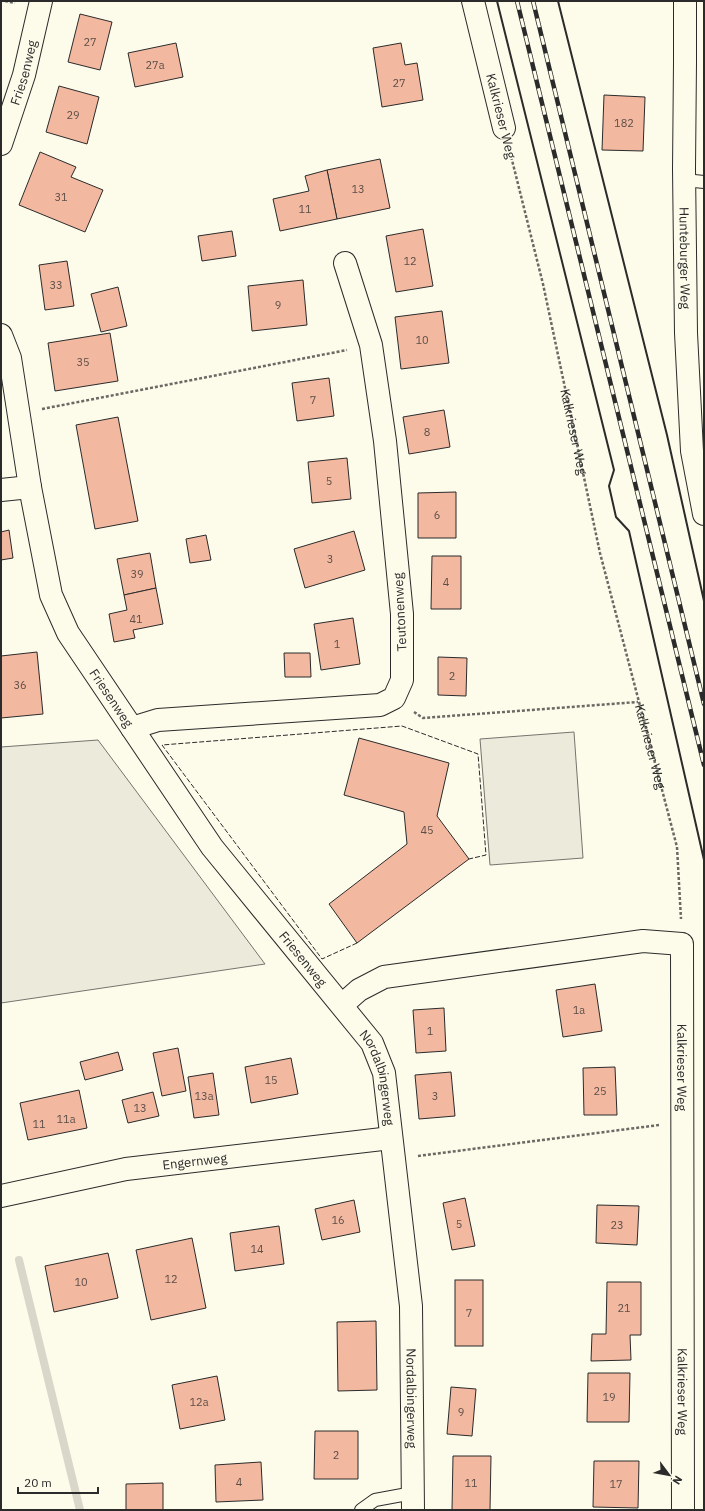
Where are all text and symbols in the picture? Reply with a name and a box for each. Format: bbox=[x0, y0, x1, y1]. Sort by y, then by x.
house number: 27 bbox=[83, 35, 97, 49]
street label: Friesenweg bbox=[6, 38, 40, 107]
house number: 27a bbox=[145, 58, 165, 72]
street label: Kalkrieser Weg bbox=[482, 72, 520, 161]
house number: 27 bbox=[392, 76, 406, 90]
house number: 29 bbox=[66, 108, 80, 122]
house number: 182 bbox=[614, 116, 634, 130]
house number: 13 bbox=[351, 182, 365, 196]
house number: 31 bbox=[54, 190, 68, 204]
house number: 11 bbox=[298, 202, 312, 216]
street label: Hunteburger Weg bbox=[676, 207, 694, 309]
house number: 12 bbox=[403, 254, 417, 268]
house number: 33 bbox=[49, 278, 63, 292]
house number: 9 bbox=[275, 298, 281, 312]
house number: 10 bbox=[415, 333, 429, 347]
house number: 35 bbox=[76, 355, 90, 369]
street label: Kalkrieser Weg bbox=[557, 387, 592, 476]
house number: 7 bbox=[310, 393, 316, 407]
house number: 8 bbox=[424, 425, 430, 439]
house number: 5 bbox=[326, 474, 332, 488]
house number: 6 bbox=[434, 508, 440, 522]
house number: 3 bbox=[327, 552, 333, 566]
house number: 39 bbox=[130, 567, 144, 581]
street label: Teutonenweg bbox=[389, 572, 411, 652]
house number: 4 bbox=[443, 575, 450, 589]
house number: 41 bbox=[129, 612, 143, 626]
house number: 1 bbox=[334, 637, 341, 651]
street label: Friesenweg bbox=[86, 665, 137, 730]
house number: 2 bbox=[449, 669, 455, 683]
house number: 36 bbox=[13, 678, 27, 692]
street label: Kalkrieser Weg bbox=[631, 702, 670, 791]
house number: 45 bbox=[420, 823, 434, 837]
street label: Friesenweg bbox=[275, 927, 331, 990]
house number: 1a bbox=[573, 1003, 585, 1017]
house number: 1 bbox=[427, 1024, 434, 1038]
street label: Kalkrieser Weg bbox=[674, 1024, 691, 1111]
street label: Nordalbingerweg bbox=[356, 1026, 399, 1127]
house number: 15 bbox=[264, 1073, 278, 1087]
house number: 25 bbox=[593, 1084, 607, 1098]
house number: 13a bbox=[194, 1089, 214, 1103]
house number: 3 bbox=[432, 1089, 438, 1103]
house number: 13 bbox=[133, 1101, 147, 1115]
house number: 11a bbox=[56, 1112, 76, 1126]
house number: 11 bbox=[32, 1117, 46, 1131]
street label: Engernweg bbox=[161, 1149, 228, 1173]
house number: 16 bbox=[331, 1213, 345, 1227]
house number: 5 bbox=[456, 1217, 462, 1231]
house number: 23 bbox=[610, 1218, 624, 1232]
house number: 14 bbox=[250, 1242, 264, 1256]
house number: 12 bbox=[164, 1272, 178, 1286]
house number: 10 bbox=[74, 1275, 88, 1289]
house number: 21 bbox=[617, 1301, 631, 1315]
house number: 7 bbox=[466, 1306, 472, 1320]
street label: Nordalbingerweg bbox=[403, 1348, 421, 1449]
street label: Kalkrieser Weg bbox=[674, 1348, 691, 1435]
house number: 19 bbox=[602, 1390, 616, 1404]
house number: 12a bbox=[189, 1395, 209, 1409]
house number: 9 bbox=[458, 1405, 464, 1419]
house number: 2 bbox=[333, 1448, 339, 1462]
north arrow bbox=[649, 1455, 689, 1495]
scale bar bbox=[18, 1469, 98, 1495]
text: N bbox=[669, 1473, 686, 1487]
text: 20 m bbox=[24, 1475, 52, 1490]
house number: 4 bbox=[236, 1475, 243, 1489]
house number: 11 bbox=[464, 1476, 478, 1490]
house number: 17 bbox=[609, 1477, 623, 1491]

